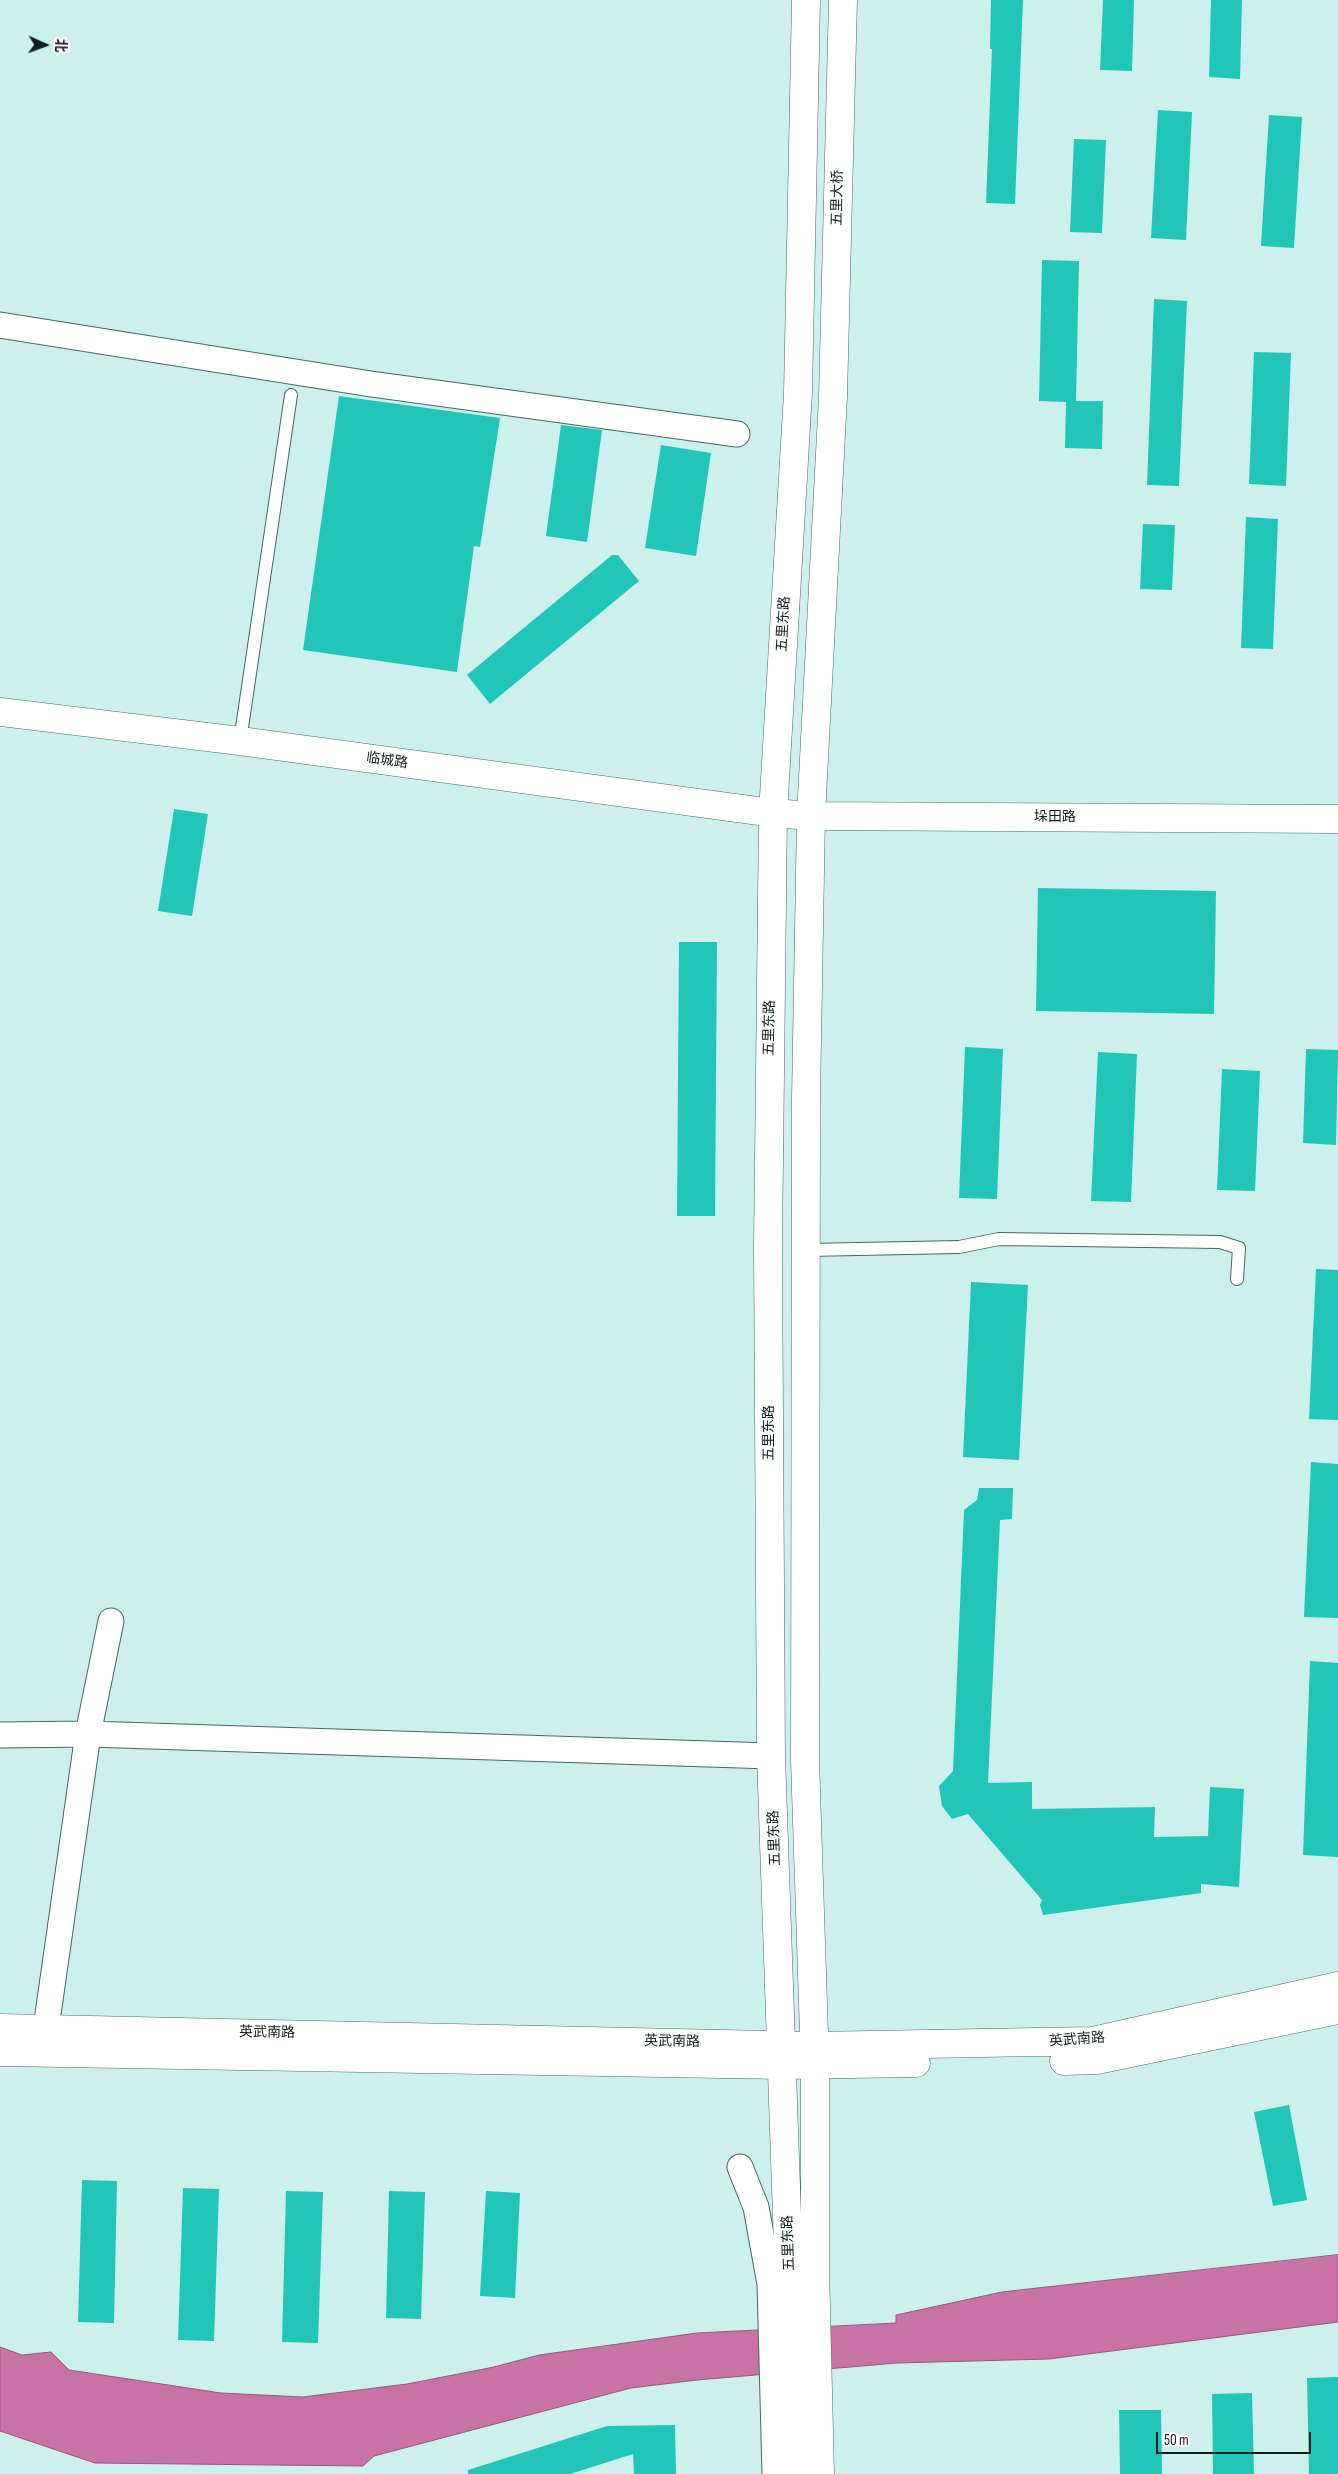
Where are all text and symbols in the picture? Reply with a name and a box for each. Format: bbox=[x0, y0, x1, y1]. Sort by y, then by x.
north arrow bbox=[20, 20, 70, 70]
text: 北 bbox=[52, 38, 69, 53]
street label: 五里大桥 bbox=[829, 170, 847, 226]
street label: 五里东路 bbox=[774, 596, 794, 652]
street label: 临城路 bbox=[365, 750, 409, 772]
street label: 垛田路 bbox=[1034, 809, 1076, 825]
street label: 五里东路 bbox=[761, 1000, 779, 1056]
street label: 五里东路 bbox=[761, 1405, 777, 1461]
street label: 五里东路 bbox=[766, 1810, 784, 1866]
street label: 英武南路 bbox=[239, 2024, 295, 2042]
street label: 英武南路 bbox=[1048, 2030, 1106, 2050]
street label: 英武南路 bbox=[644, 2033, 700, 2051]
street label: 五里东路 bbox=[780, 2215, 798, 2271]
scale bar bbox=[1158, 2422, 1313, 2454]
text: 50 m bbox=[1164, 2431, 1189, 2450]

